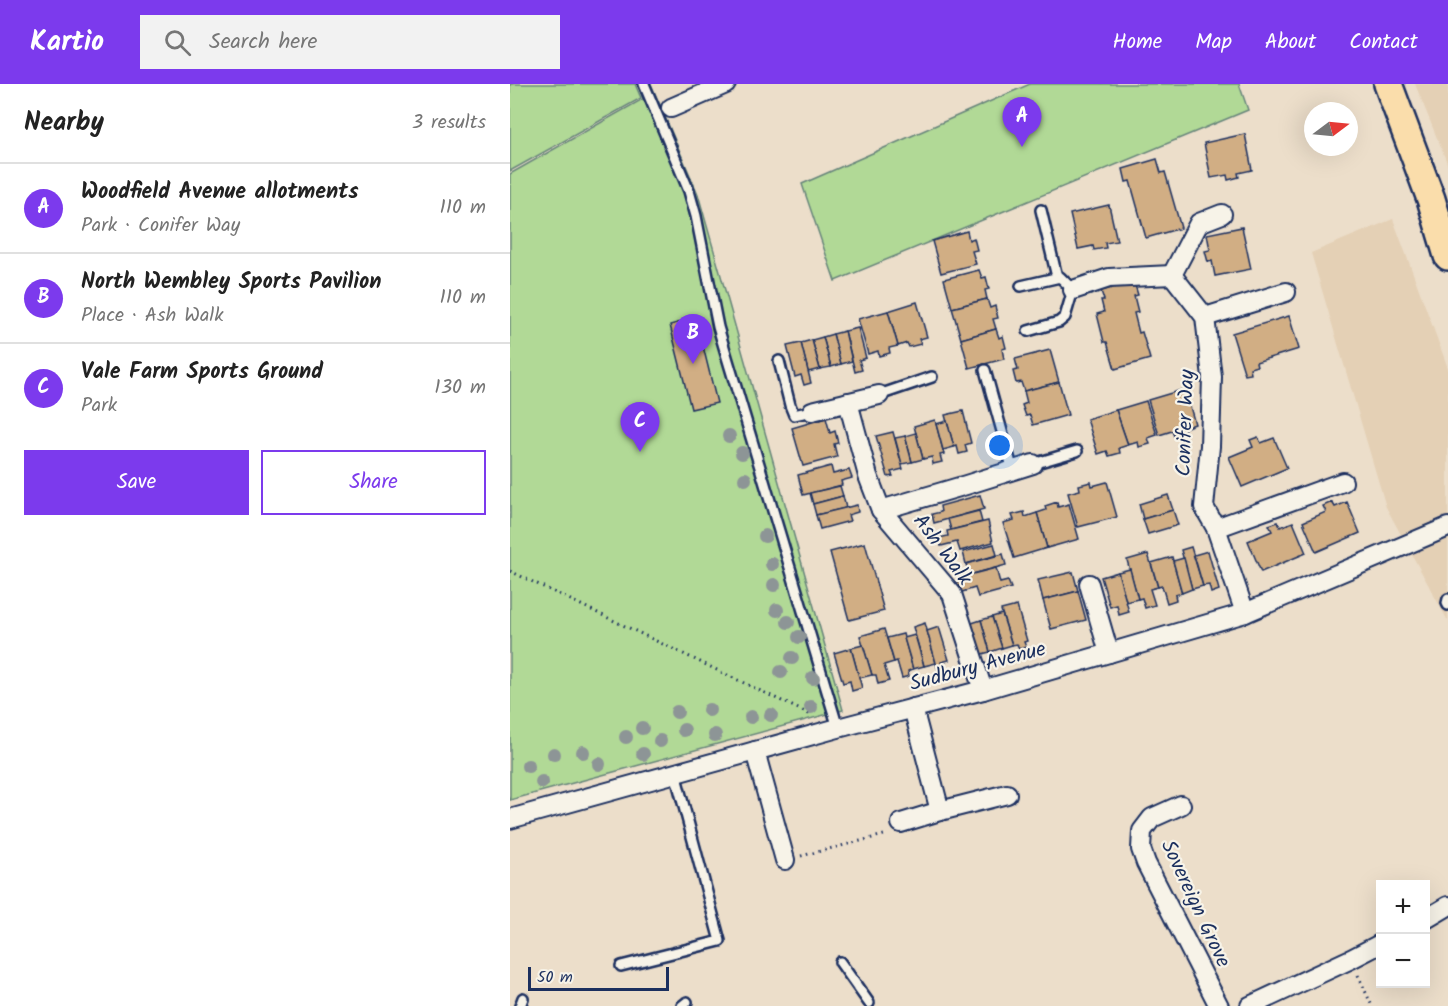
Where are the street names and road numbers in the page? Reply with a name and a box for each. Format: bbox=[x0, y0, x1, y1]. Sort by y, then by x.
street label: Conifer Way bbox=[1168, 369, 1204, 477]
street label: Ash Walk bbox=[904, 507, 980, 593]
street label: Sudbury Avenue bbox=[906, 633, 1050, 701]
street label: Sovereign Grove bbox=[1151, 835, 1239, 974]

